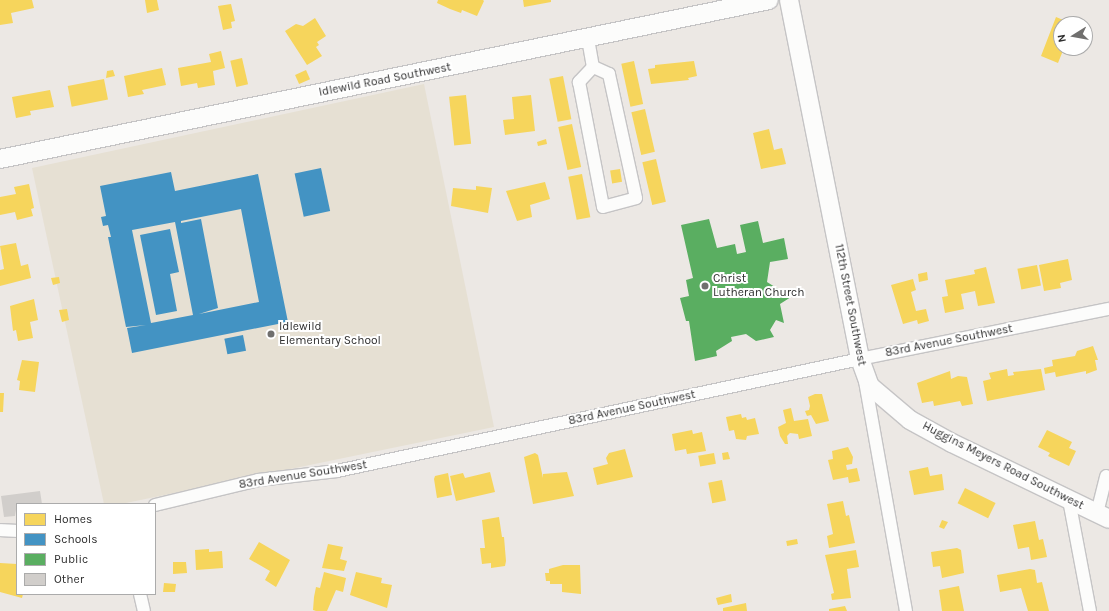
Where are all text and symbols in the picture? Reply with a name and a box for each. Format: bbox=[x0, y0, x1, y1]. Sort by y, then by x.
north arrow bbox=[1053, 16, 1093, 56]
text: N bbox=[1055, 33, 1069, 43]
street label: Idlewild Road Southwest bbox=[318, 60, 452, 100]
street label: 112th Street Southwest bbox=[831, 243, 869, 367]
place label: Christ Lutheran Church bbox=[713, 272, 804, 300]
marker: Christ Lutheran Church bbox=[700, 281, 710, 291]
place label: Idlewild Elementary School bbox=[279, 320, 381, 348]
street label: 83rd Avenue Southwest bbox=[884, 322, 1014, 360]
marker: Idlewild Elementary School bbox=[266, 329, 276, 339]
street label: 83rd Avenue Southwest bbox=[567, 387, 697, 429]
street label: Huggins Meyers Road Southwest bbox=[920, 419, 1086, 513]
street label: 83rd Avenue Southwest bbox=[238, 458, 368, 492]
legend bbox=[16, 503, 156, 595]
text: Homes bbox=[54, 512, 92, 526]
text: Schools bbox=[54, 532, 97, 546]
text: Public bbox=[54, 552, 88, 566]
text: Other bbox=[54, 572, 84, 586]

